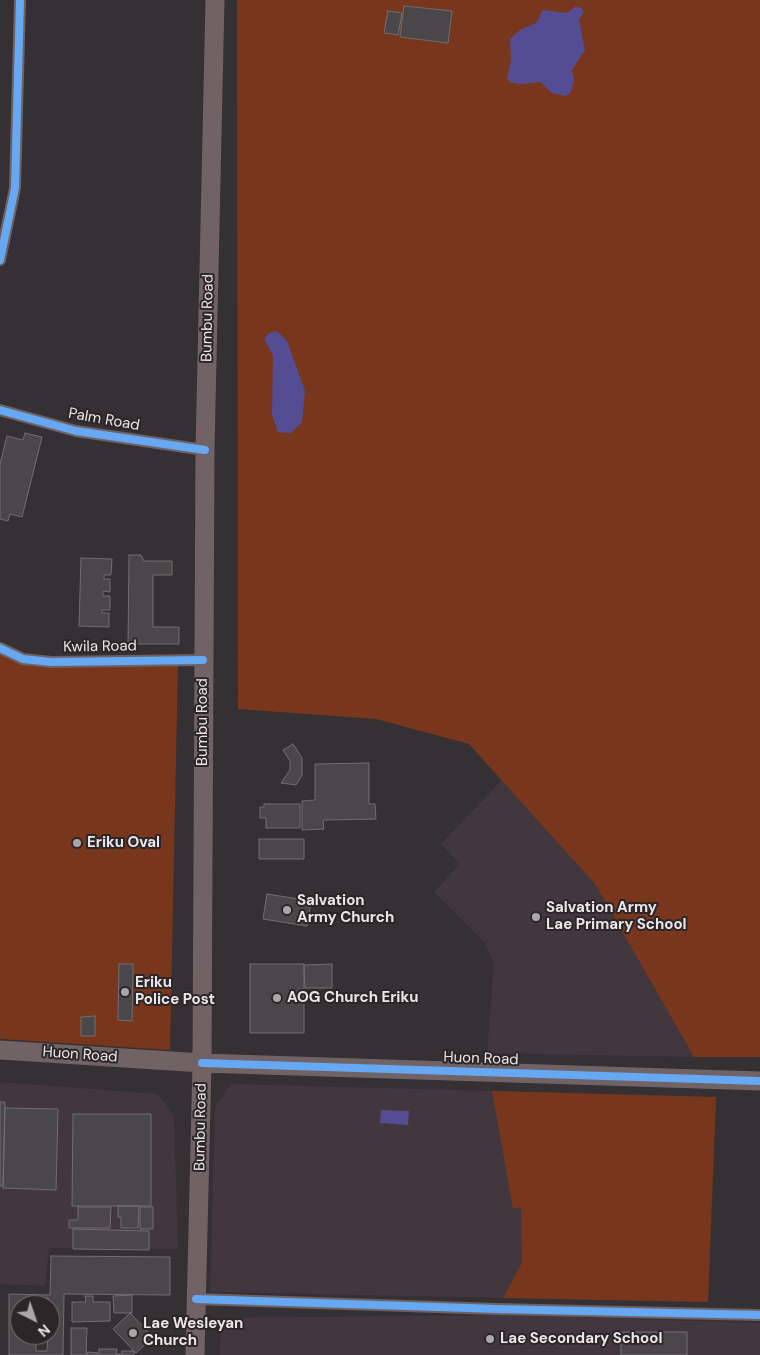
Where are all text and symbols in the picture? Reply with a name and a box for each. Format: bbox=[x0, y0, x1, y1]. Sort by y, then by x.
street label: Bumbu Road bbox=[198, 274, 218, 362]
street label: Palm Road bbox=[67, 405, 141, 435]
street label: Kwila Road bbox=[63, 637, 137, 657]
street label: Bumbu Road bbox=[194, 678, 212, 766]
place label: Eriku Oval bbox=[87, 834, 160, 852]
marker: Eriku Oval bbox=[71, 837, 83, 849]
place label: Salvation Army Church bbox=[297, 892, 394, 927]
place label: Salvation Army Lae Primary School bbox=[546, 899, 687, 934]
marker: Salvation Army Church bbox=[281, 904, 293, 916]
marker: Salvation Army Lae Primary School bbox=[530, 911, 542, 923]
place label: Eriku Police Post bbox=[135, 974, 215, 1009]
marker: Eriku Police Post bbox=[119, 986, 131, 998]
place label: AOG Church Eriku bbox=[287, 989, 418, 1007]
marker: AOG Church Eriku bbox=[271, 992, 283, 1004]
street label: Huon Road bbox=[42, 1043, 118, 1067]
street label: Huon Road bbox=[443, 1049, 519, 1069]
street label: Bumbu Road bbox=[191, 1083, 211, 1171]
north arrow bbox=[10, 1295, 60, 1345]
place label: Lae Wesleyan Church bbox=[143, 1315, 243, 1350]
text: N bbox=[34, 1320, 54, 1341]
marker: Lae Wesleyan Church bbox=[127, 1327, 139, 1339]
place label: Lae Secondary School bbox=[500, 1330, 662, 1348]
marker: Lae Secondary School bbox=[484, 1333, 496, 1345]

